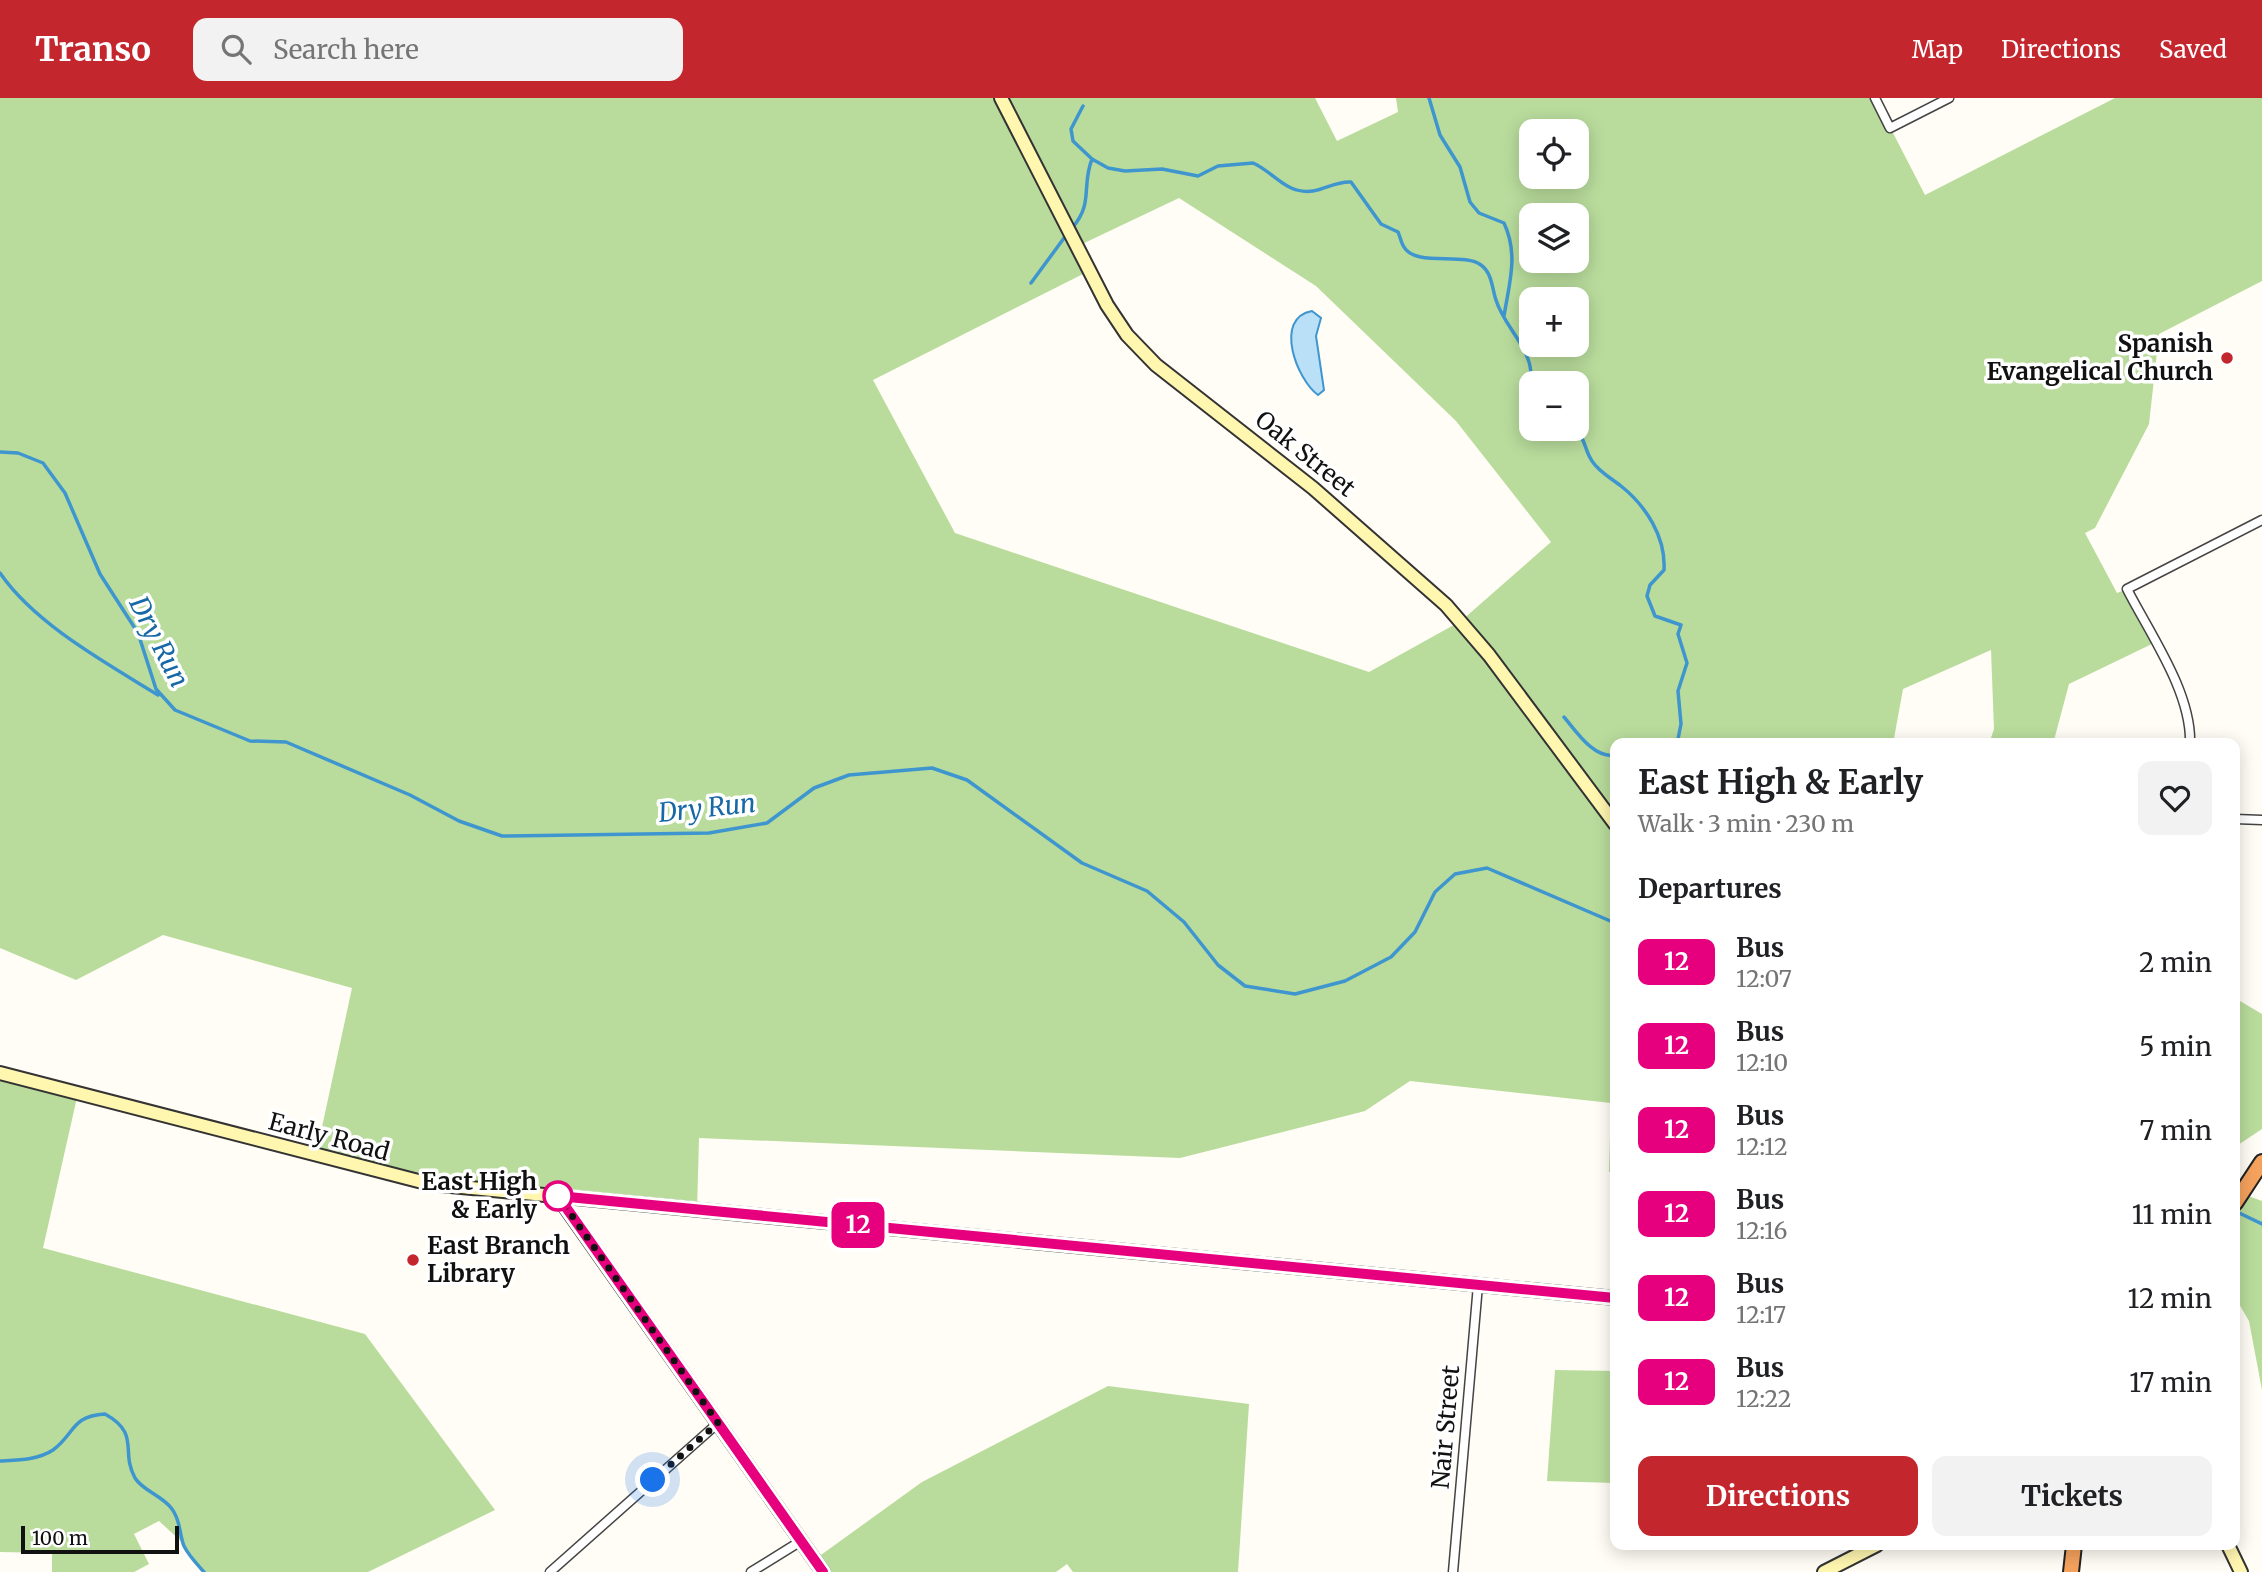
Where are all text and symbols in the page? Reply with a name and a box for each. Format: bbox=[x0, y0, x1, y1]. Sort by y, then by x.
search box bbox=[193, 18, 683, 81]
text: Transo bbox=[35, 29, 151, 70]
icon: search bbox=[217, 30, 255, 68]
text: Search here bbox=[273, 33, 419, 66]
text: Map bbox=[1912, 34, 1963, 65]
text: Directions bbox=[2001, 34, 2121, 65]
text: Saved bbox=[2159, 34, 2227, 65]
map controls bbox=[1519, 119, 1589, 441]
button: locate bbox=[1519, 119, 1589, 189]
button: layers bbox=[1519, 203, 1589, 273]
button: + bbox=[1519, 287, 1589, 357]
place label: Spanish Evangelical Church bbox=[1987, 328, 2213, 387]
marker: Spanish Evangelical Church bbox=[2219, 350, 2235, 366]
button: − bbox=[1519, 371, 1589, 441]
street label: Oak Street bbox=[1249, 404, 1362, 504]
water label: Dry Run bbox=[122, 590, 196, 693]
button: heart bbox=[2138, 761, 2212, 835]
text: East High & Early bbox=[1638, 762, 1923, 803]
water label: Dry Run bbox=[656, 786, 757, 829]
text: Walk · 3 min · 230 m bbox=[1638, 809, 1854, 838]
text: Departures bbox=[1638, 872, 1782, 905]
text: Bus bbox=[1736, 931, 1784, 964]
text: 12 bbox=[1664, 946, 1689, 977]
text: 2 min bbox=[2139, 946, 2212, 979]
text: 12:07 bbox=[1736, 964, 1792, 993]
text: Bus bbox=[1736, 1015, 1784, 1048]
text: 12 bbox=[1664, 1030, 1689, 1061]
text: 5 min bbox=[2139, 1030, 2212, 1063]
text: 12:10 bbox=[1736, 1048, 1788, 1077]
text: Bus bbox=[1736, 1099, 1784, 1132]
street label: Early Road bbox=[265, 1105, 393, 1168]
text: 12 bbox=[1664, 1114, 1689, 1145]
text: 7 min bbox=[2140, 1114, 2212, 1147]
text: 12:12 bbox=[1736, 1132, 1788, 1161]
place label: East High & Early bbox=[421, 1166, 538, 1225]
marker: East High & Early bbox=[543, 1181, 573, 1211]
text: Bus bbox=[1736, 1183, 1784, 1216]
text: 12 bbox=[1664, 1198, 1689, 1229]
text: 11 min bbox=[2132, 1198, 2212, 1231]
line badge: 12 bbox=[826, 1202, 889, 1248]
text: 12 bbox=[845, 1209, 871, 1240]
text: 12:16 bbox=[1736, 1216, 1787, 1245]
place label: East Branch Library bbox=[427, 1230, 570, 1289]
marker: East Branch Library bbox=[405, 1252, 421, 1268]
text: Bus bbox=[1736, 1267, 1784, 1300]
text: 12 bbox=[1664, 1282, 1689, 1313]
text: 12 min bbox=[2128, 1282, 2212, 1315]
text: 12:17 bbox=[1736, 1300, 1786, 1329]
text: Bus bbox=[1736, 1351, 1784, 1384]
street label: Nair Street bbox=[1425, 1363, 1466, 1490]
text: 12 bbox=[1664, 1366, 1689, 1397]
text: 17 min bbox=[2129, 1366, 2212, 1399]
text: 12:22 bbox=[1736, 1384, 1791, 1413]
button: Directions bbox=[1638, 1456, 1918, 1536]
button: Tickets bbox=[1932, 1456, 2212, 1536]
your location bbox=[635, 1462, 670, 1497]
scale bar bbox=[21, 1523, 178, 1555]
text: 100 m bbox=[32, 1526, 88, 1550]

